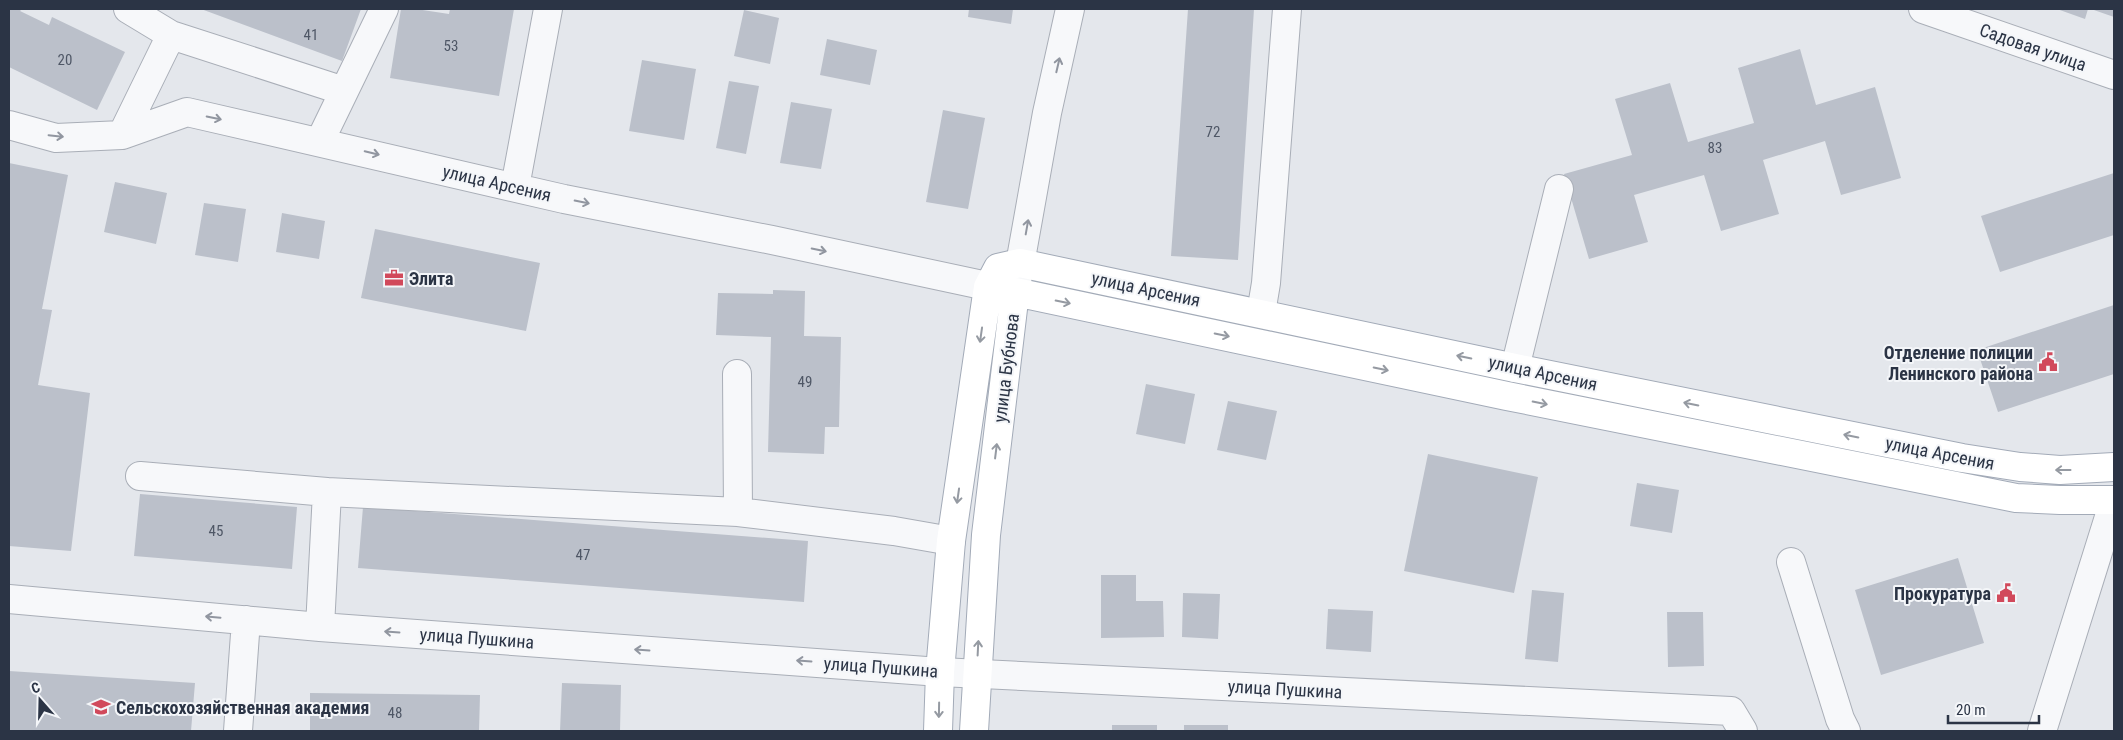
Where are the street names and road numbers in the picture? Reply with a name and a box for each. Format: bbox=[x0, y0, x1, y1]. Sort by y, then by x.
street label: Садовая улица bbox=[1977, 19, 2089, 75]
street label: улица Арсения bbox=[441, 160, 553, 206]
street label: улица Арсения bbox=[1090, 267, 1202, 311]
street label: улица Бубнова bbox=[989, 312, 1023, 424]
street label: улица Арсения bbox=[1487, 351, 1599, 395]
street label: улица Арсения bbox=[1884, 432, 1996, 474]
street label: улица Пушкина bbox=[419, 624, 535, 652]
street label: улица Пушкина bbox=[823, 653, 939, 681]
street label: улица Пушкина bbox=[1227, 676, 1343, 702]

